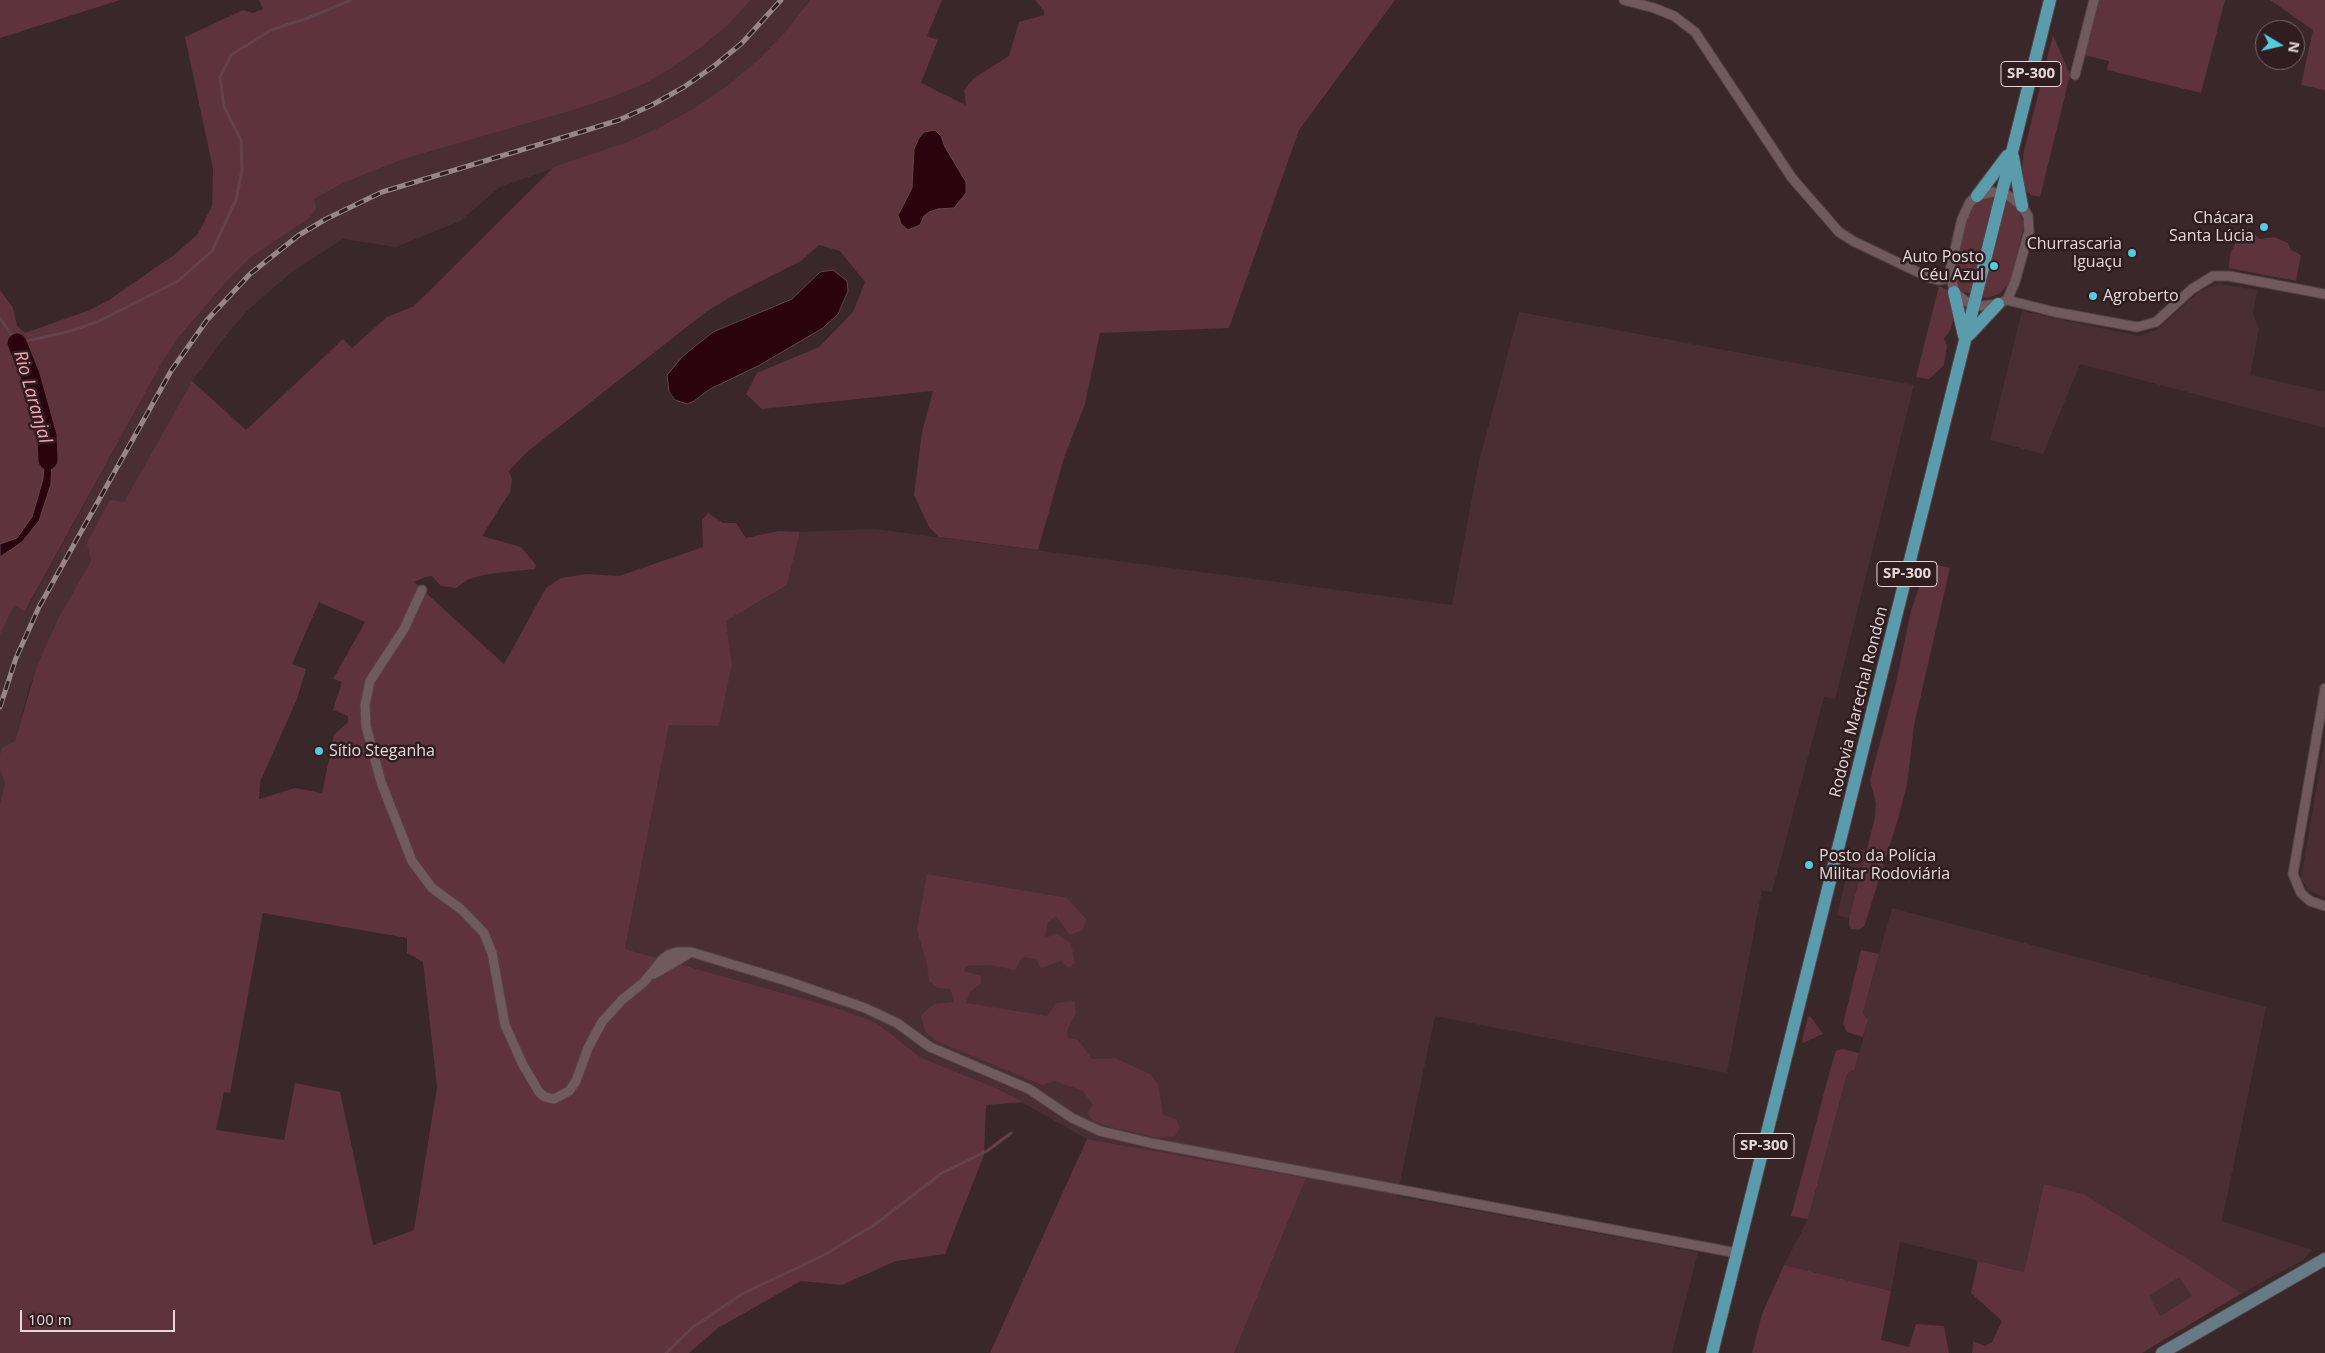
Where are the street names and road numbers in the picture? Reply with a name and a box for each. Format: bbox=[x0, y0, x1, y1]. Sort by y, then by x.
road number: SP-300 bbox=[2001, 62, 2061, 86]
road number: SP-300 bbox=[1877, 562, 1937, 586]
street label: Rodovia Marechal Rondon bbox=[1826, 605, 1892, 799]
road number: SP-300 bbox=[1734, 1134, 1794, 1158]

